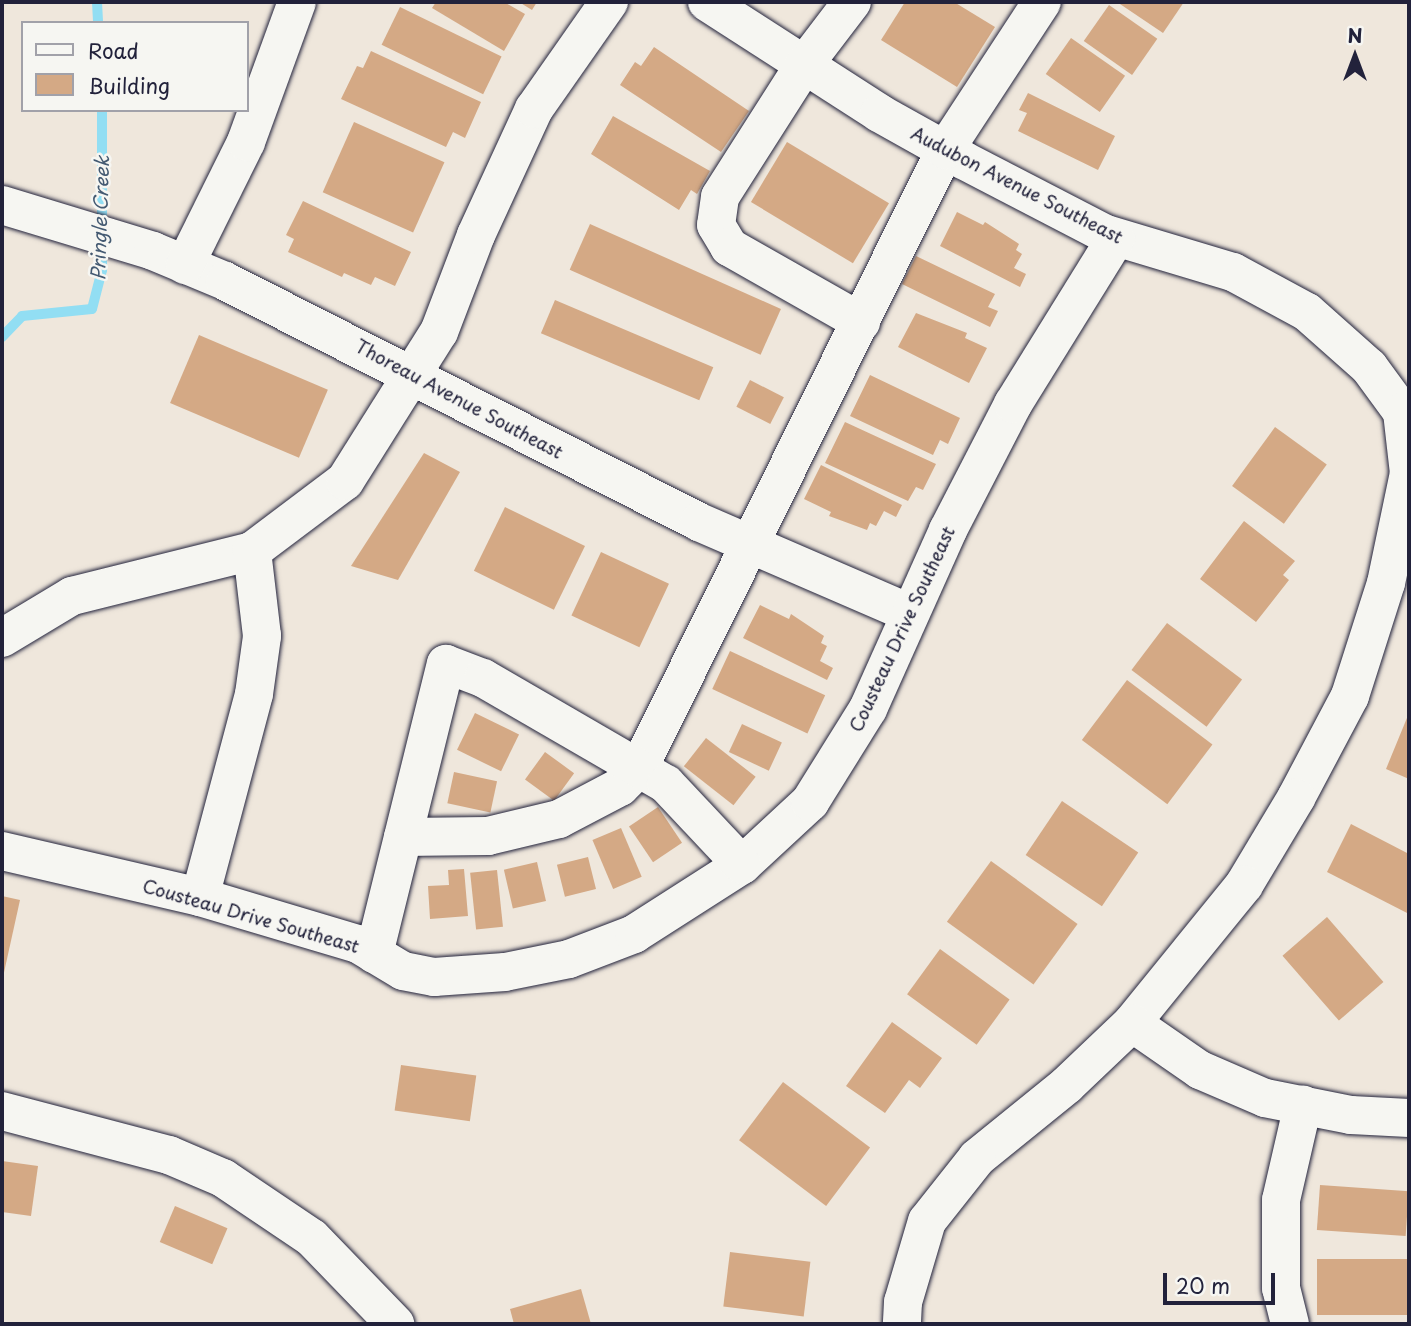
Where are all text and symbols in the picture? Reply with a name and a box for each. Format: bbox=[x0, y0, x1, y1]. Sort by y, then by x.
legend bbox=[21, 21, 248, 112]
north arrow bbox=[1320, 21, 1390, 91]
text: N bbox=[1347, 21, 1363, 49]
text: Road bbox=[88, 34, 139, 66]
text: Building bbox=[88, 69, 170, 101]
street label: Audubon Avenue Southeast bbox=[908, 122, 1126, 248]
water label: Pringle Creek bbox=[86, 155, 114, 281]
street label: Thoreau Avenue Southeast bbox=[352, 335, 566, 463]
street label: Cousteau Drive Southeast bbox=[845, 523, 959, 735]
street label: Cousteau Drive Southeast bbox=[140, 875, 362, 957]
scale bar bbox=[1166, 1260, 1278, 1304]
text: 20 m bbox=[1176, 1269, 1230, 1301]

